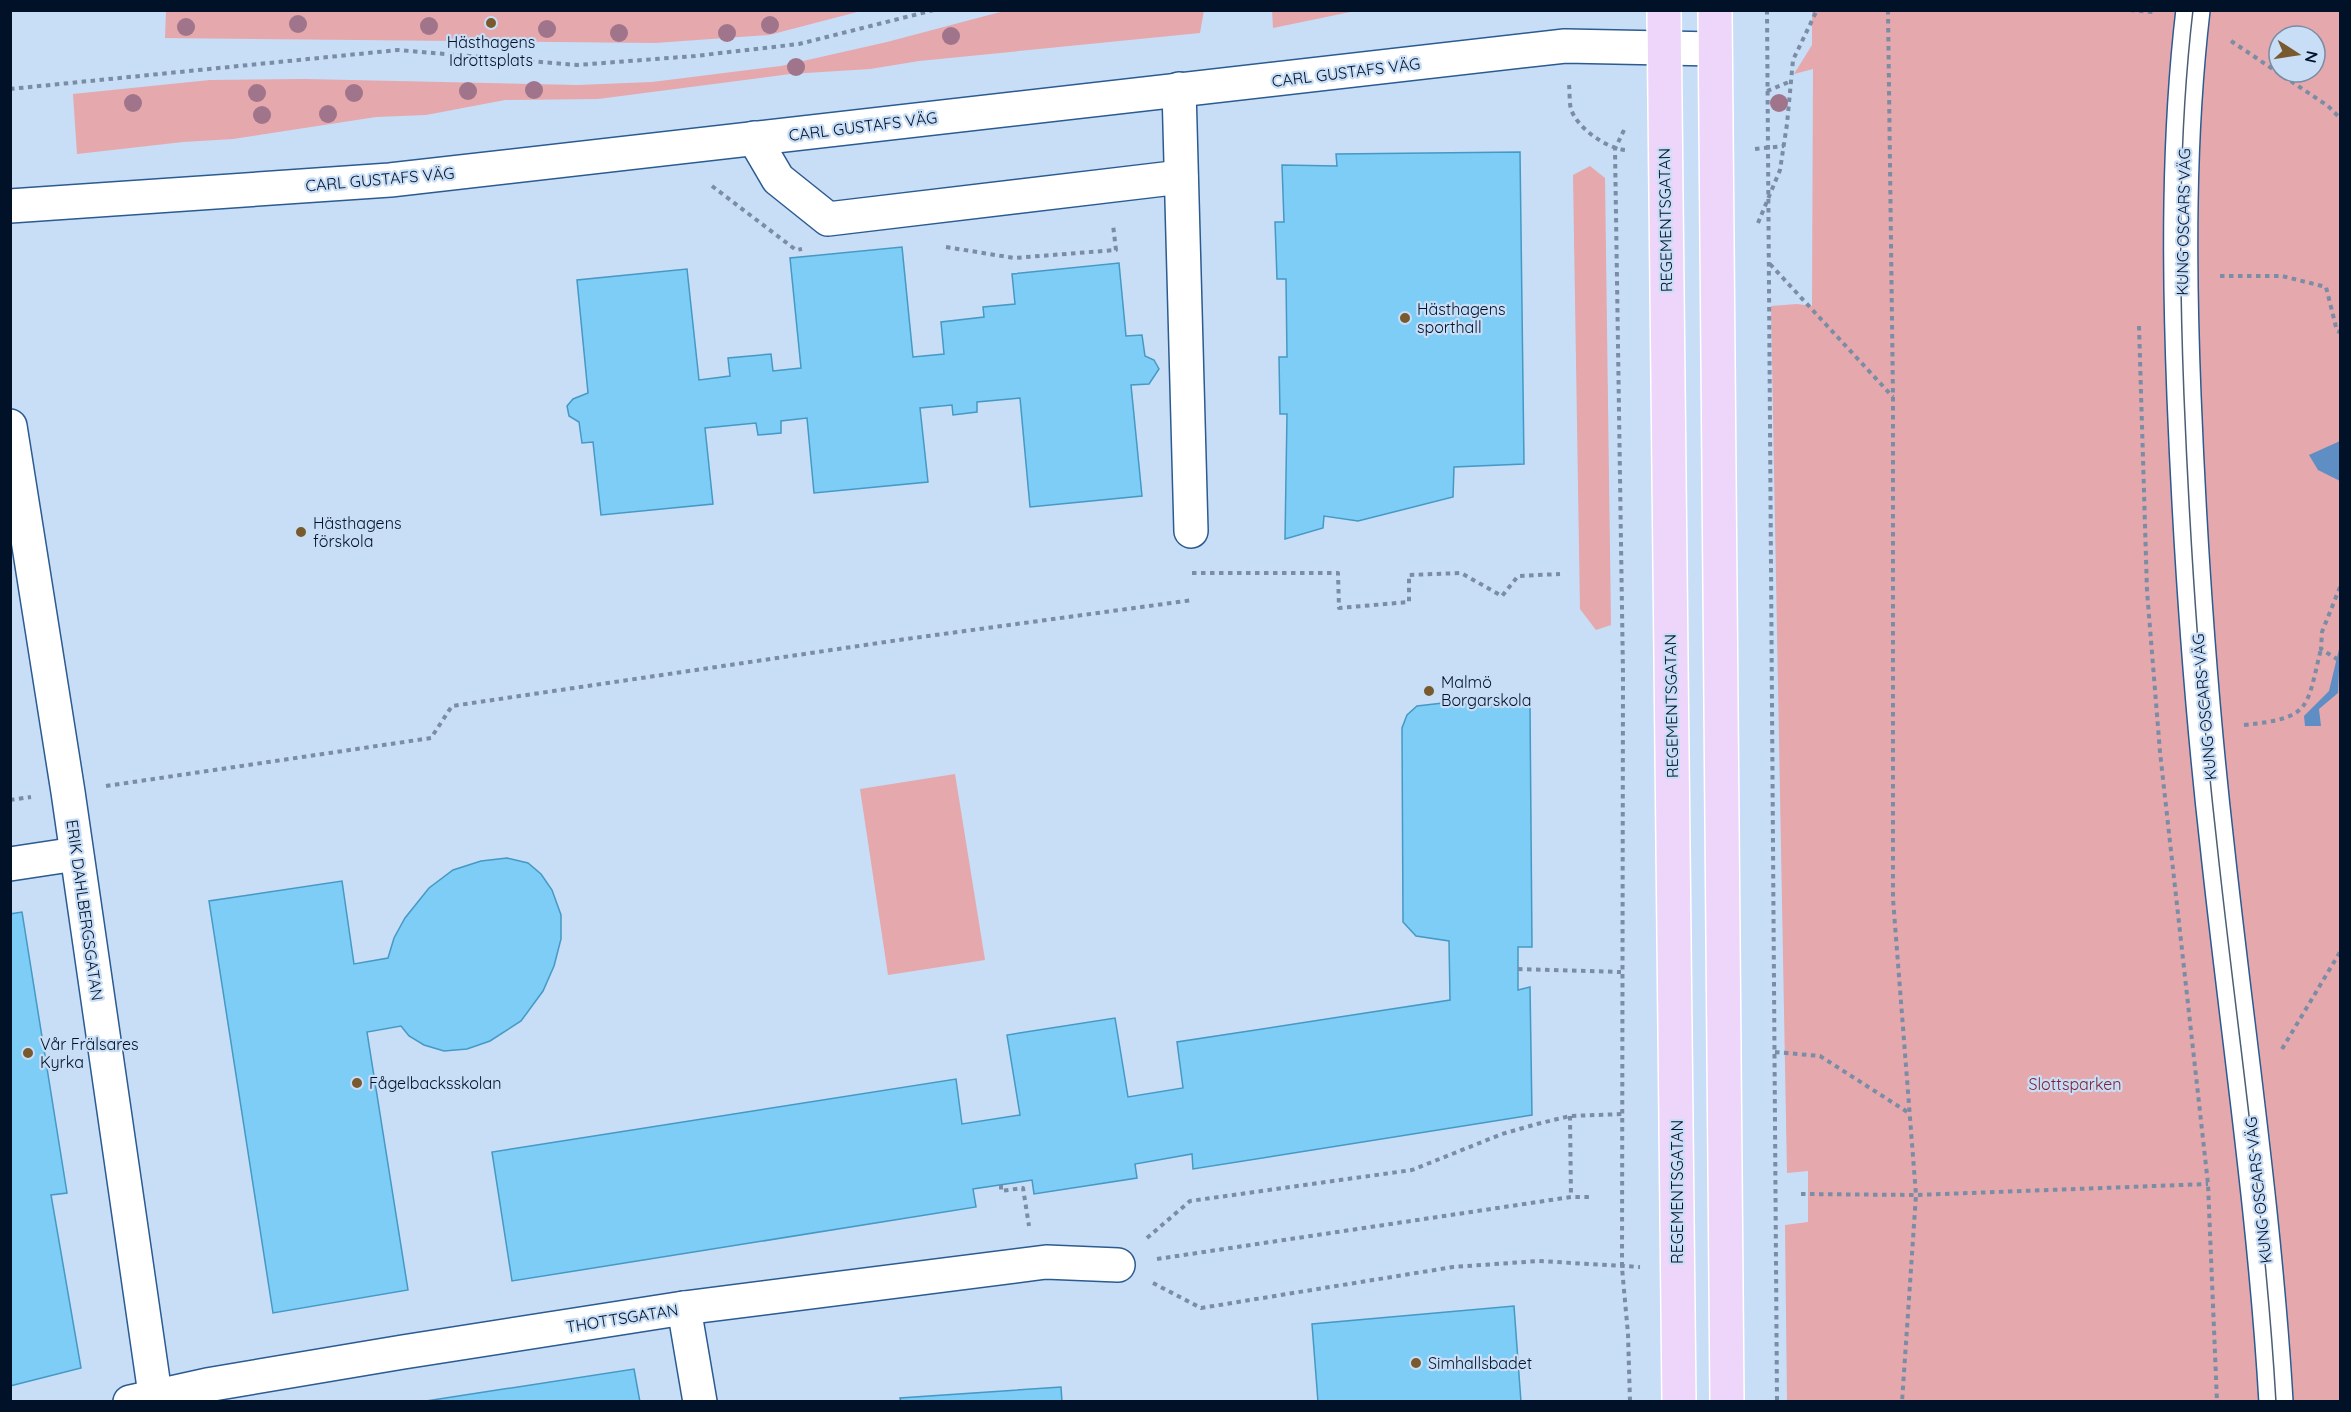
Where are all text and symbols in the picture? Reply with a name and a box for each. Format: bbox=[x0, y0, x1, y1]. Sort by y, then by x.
marker: Hästhagens Idrottsplats bbox=[484, 16, 498, 30]
north arrow bbox=[2267, 24, 2327, 84]
place label: Hästhagens Idrottsplats bbox=[447, 32, 535, 70]
text: N bbox=[2301, 49, 2323, 65]
street label: CARL GUSTAFS VÄG bbox=[1271, 53, 1421, 91]
street label: CARL GUSTAFS VÄG bbox=[788, 107, 938, 145]
street label: REGEMENTSGATAN bbox=[1654, 148, 1676, 292]
street label: KUNG OSCARS VÄG bbox=[2172, 148, 2194, 296]
street label: CARL GUSTAFS VÄG bbox=[305, 163, 455, 195]
place label: Hästhagens sporthall bbox=[1417, 299, 1505, 337]
marker: Hästhagens sporthall bbox=[1398, 311, 1412, 325]
place label: Hästhagens förskola bbox=[313, 513, 401, 551]
marker: Hästhagens förskola bbox=[294, 525, 308, 539]
street label: KUNG OSCARS VÄG bbox=[2188, 633, 2220, 781]
street label: REGEMENTSGATAN bbox=[1660, 634, 1682, 778]
place label: Malmö Borgarskola bbox=[1441, 672, 1532, 710]
marker: Malmö Borgarskola bbox=[1422, 684, 1436, 698]
street label: ERIK DAHLBERGSGATAN bbox=[62, 818, 108, 1002]
place label: Vår Frälsares Kyrka bbox=[40, 1034, 139, 1072]
marker: Vår Frälsares Kyrka bbox=[21, 1046, 35, 1060]
place label: Fågelbacksskolan bbox=[369, 1073, 501, 1093]
park label: Slottsparken bbox=[2029, 1074, 2121, 1094]
marker: Fågelbacksskolan bbox=[350, 1076, 364, 1090]
street label: KUNG OSCARS VÄG bbox=[2240, 1116, 2276, 1264]
street label: REGEMENTSGATAN bbox=[1667, 1120, 1687, 1264]
street label: THOTTSGATAN bbox=[564, 1299, 680, 1337]
place label: Simhallsbadet bbox=[1428, 1353, 1532, 1373]
marker: Simhallsbadet bbox=[1409, 1356, 1423, 1370]

